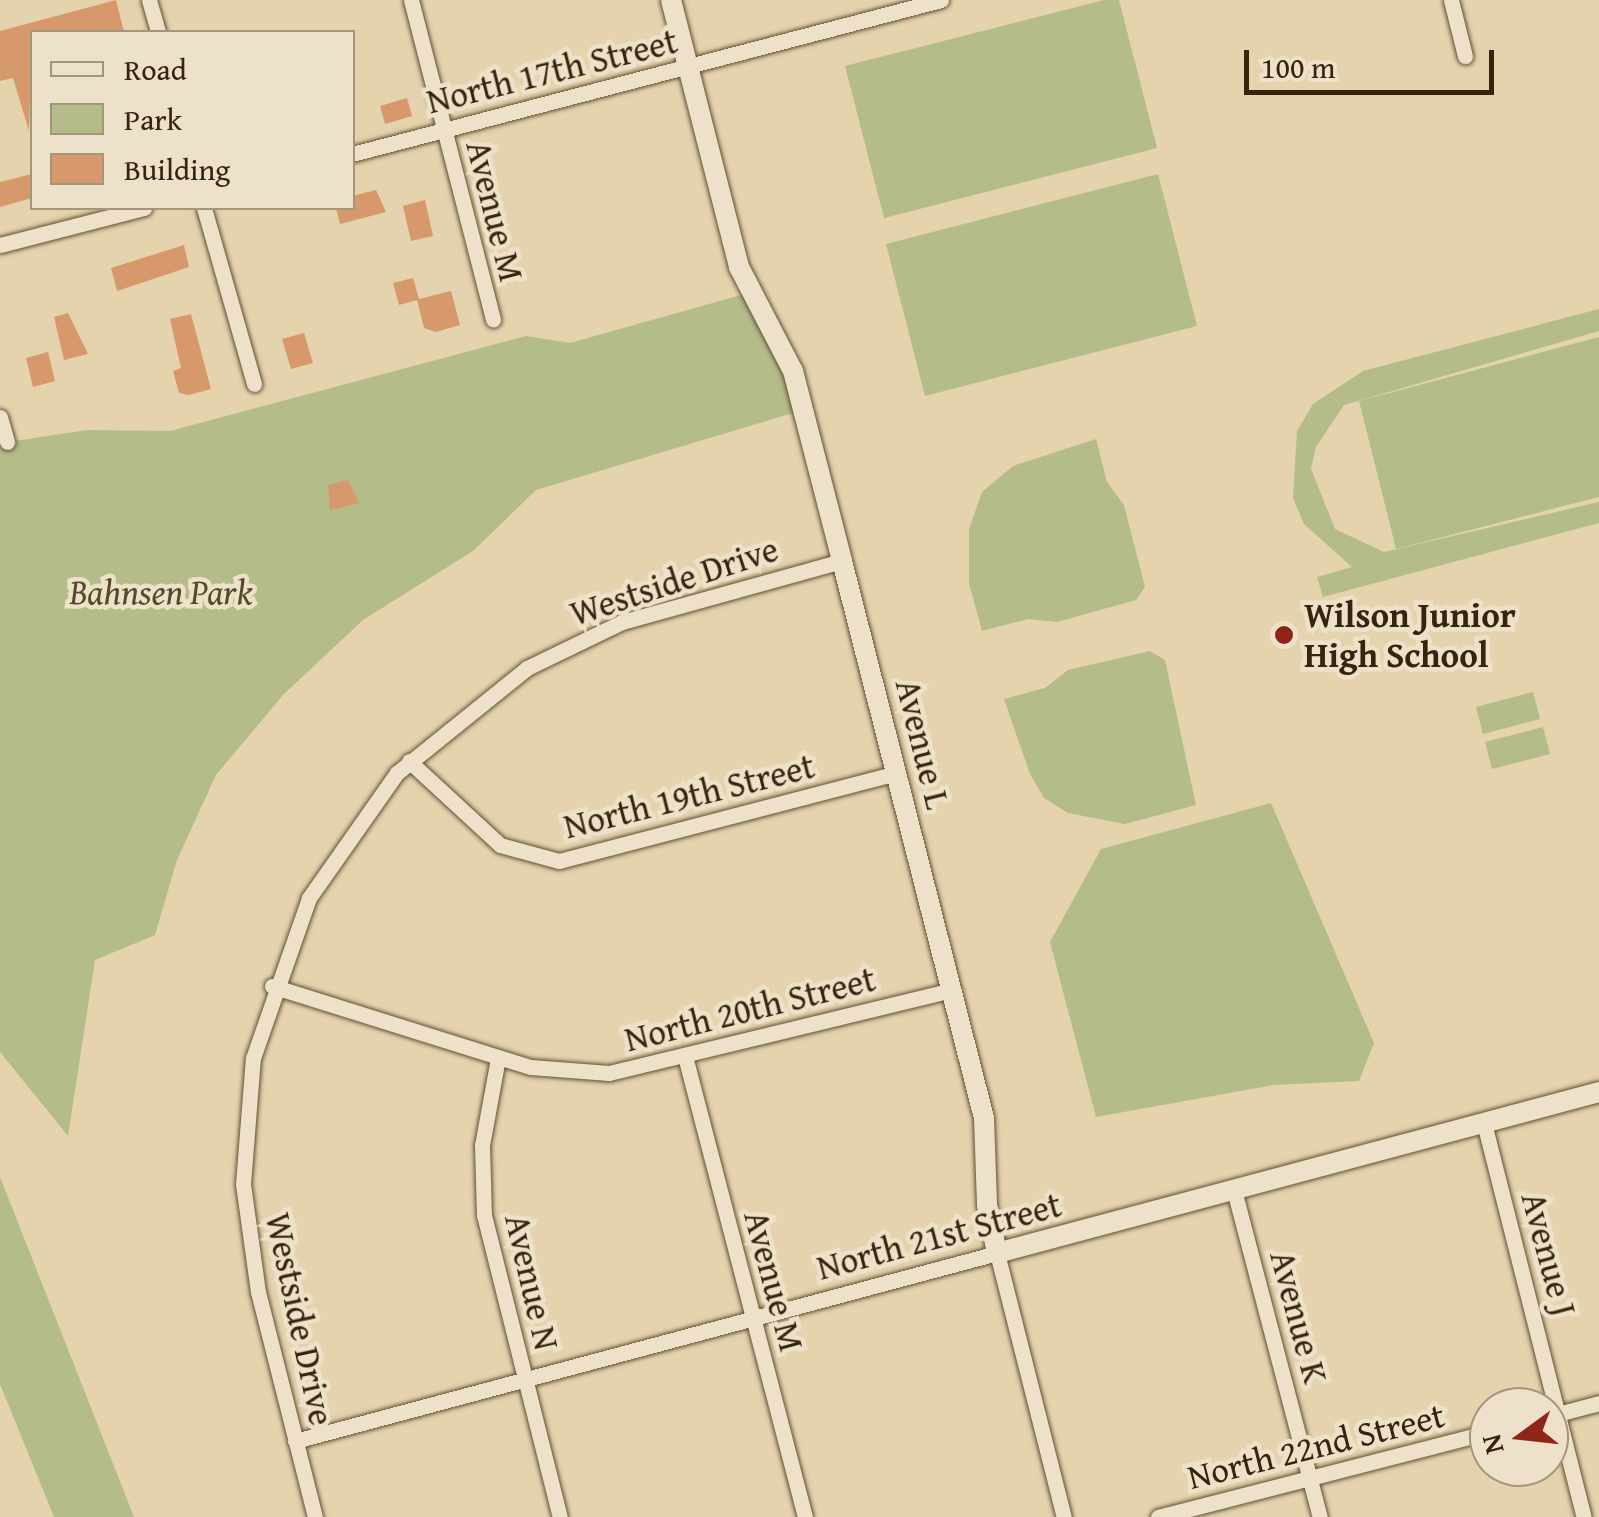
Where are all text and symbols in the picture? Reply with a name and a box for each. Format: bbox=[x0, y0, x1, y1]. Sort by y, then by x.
street label: North 17th Street bbox=[422, 20, 682, 122]
legend bbox=[30, 30, 355, 210]
scale bar bbox=[1249, 30, 1499, 92]
text: 100 m bbox=[1261, 45, 1335, 89]
text: Road bbox=[124, 47, 187, 91]
text: Park bbox=[124, 97, 182, 141]
street label: Avenue M bbox=[457, 136, 533, 286]
text: Building bbox=[124, 147, 230, 191]
street label: Westside Drive bbox=[565, 528, 783, 634]
park label: Bahnsen Park bbox=[70, 571, 252, 613]
place label: Wilson Junior High School bbox=[1304, 594, 1516, 676]
marker: Wilson Junior High School bbox=[1273, 624, 1295, 646]
street label: Avenue L bbox=[887, 675, 959, 813]
street label: North 19th Street bbox=[559, 745, 819, 847]
street label: North 20th Street bbox=[620, 958, 880, 1060]
street label: North 21st Street bbox=[812, 1183, 1066, 1289]
street label: Avenue J bbox=[1512, 1188, 1586, 1320]
street label: Avenue M bbox=[735, 1206, 813, 1356]
street label: Westside Drive bbox=[257, 1209, 343, 1429]
street label: Avenue N bbox=[496, 1210, 568, 1354]
street label: Avenue K bbox=[1261, 1246, 1337, 1388]
north arrow bbox=[1469, 1387, 1569, 1487]
street label: North 22nd Street bbox=[1183, 1394, 1449, 1498]
text: N bbox=[1469, 1430, 1514, 1459]

